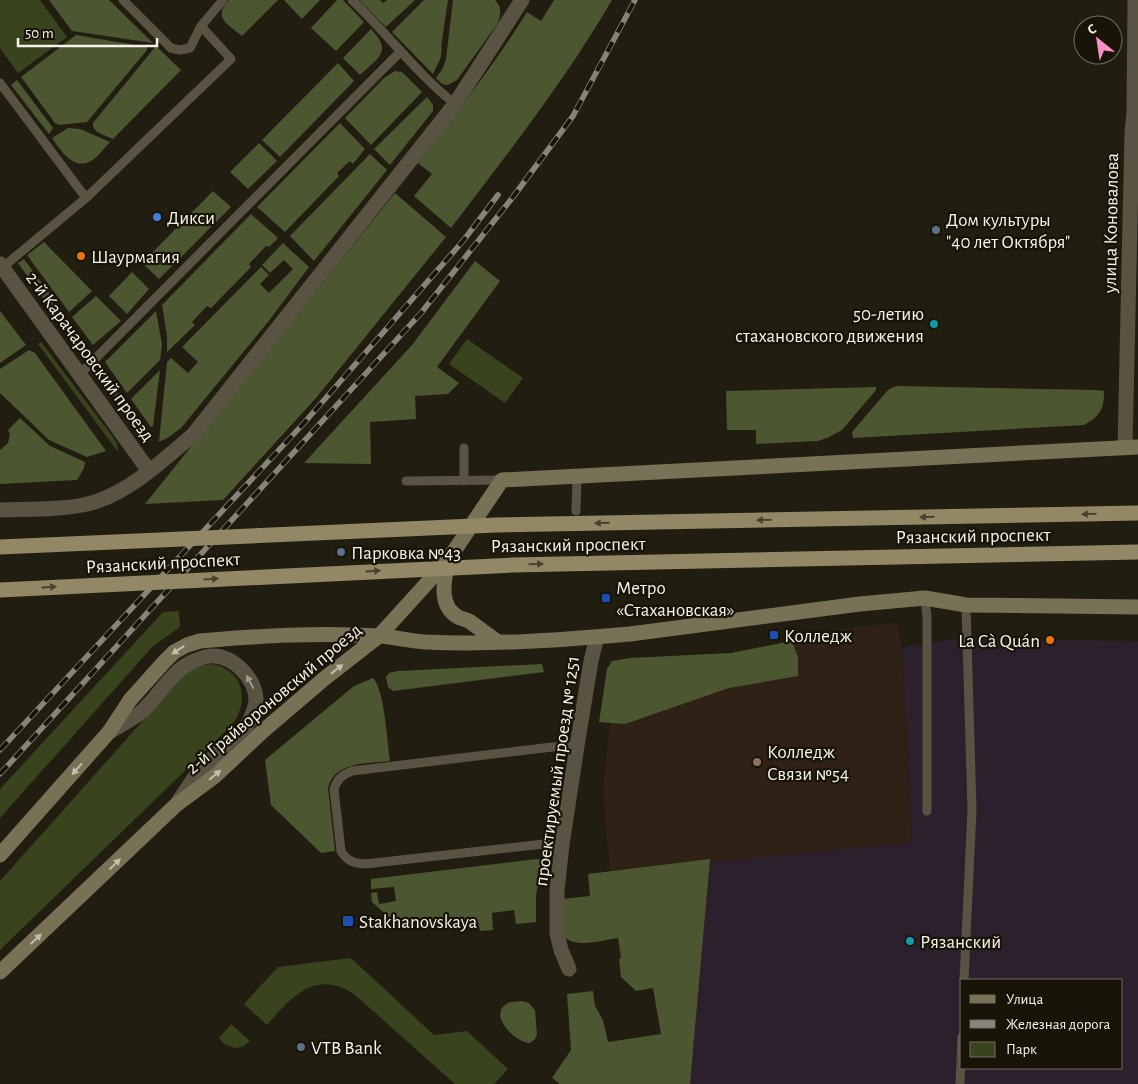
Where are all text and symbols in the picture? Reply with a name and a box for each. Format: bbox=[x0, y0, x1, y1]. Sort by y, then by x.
scale bar bbox=[18, 15, 156, 47]
north arrow bbox=[1073, 15, 1123, 65]
text: С bbox=[1085, 21, 1099, 38]
text: 50 m bbox=[25, 26, 54, 41]
street label: улица Коновалова bbox=[1101, 153, 1122, 294]
place label: Дикси bbox=[167, 209, 215, 228]
marker: Дикси bbox=[151, 211, 163, 223]
place label: Дом культуры "40 лет Октября" bbox=[946, 211, 1070, 252]
marker: Дом культуры "40 лет Октября" bbox=[930, 224, 942, 236]
place label: Шаурмагия bbox=[91, 248, 180, 267]
marker: Шаурмагия bbox=[75, 250, 87, 262]
street label: 2-й Карачаровский проезд bbox=[22, 269, 158, 445]
place label: 50-летию стахановского движения bbox=[735, 305, 924, 346]
marker: 50-летию стахановского движения bbox=[928, 318, 940, 330]
one-way arrow bbox=[1081, 510, 1097, 518]
one-way arrow bbox=[919, 513, 935, 521]
one-way arrow bbox=[756, 516, 772, 524]
one-way arrow bbox=[594, 519, 610, 527]
street label: Рязанский проспект bbox=[895, 526, 1051, 547]
street label: Рязанский проспект bbox=[490, 535, 646, 556]
place label: Парковка №43 bbox=[351, 544, 461, 563]
marker: Парковка №43 bbox=[335, 546, 347, 558]
street label: Рязанский проспект bbox=[85, 550, 241, 577]
one-way arrow bbox=[528, 560, 544, 568]
one-way arrow bbox=[366, 567, 382, 575]
one-way arrow bbox=[203, 575, 219, 583]
place label: Метро «Стахановская» bbox=[616, 579, 735, 620]
one-way arrow bbox=[41, 583, 57, 591]
marker: Метро «Стахановская» bbox=[600, 592, 612, 604]
street label: 2-й Грайвороновский проезд bbox=[183, 620, 365, 778]
place label: Колледж bbox=[784, 627, 853, 646]
marker: Колледж bbox=[768, 629, 780, 641]
place label: La Cà Quán bbox=[958, 632, 1040, 651]
marker: La Cà Quán bbox=[1044, 634, 1056, 646]
one-way arrow bbox=[171, 645, 185, 655]
street label: проектируемый проезд № 1251 bbox=[532, 655, 583, 888]
one-way arrow bbox=[330, 663, 343, 674]
one-way arrow bbox=[246, 675, 254, 689]
place label: Колледж Связи №54 bbox=[767, 743, 849, 784]
marker: Колледж Связи №54 bbox=[751, 756, 763, 768]
one-way arrow bbox=[71, 762, 82, 775]
one-way arrow bbox=[208, 770, 221, 781]
one-way arrow bbox=[108, 858, 120, 870]
place label: Stakhanovskaya bbox=[359, 913, 477, 932]
marker: Stakhanovskaya bbox=[341, 914, 355, 928]
one-way arrow bbox=[30, 933, 42, 945]
place label: Рязанский bbox=[920, 933, 1001, 952]
marker: Рязанский bbox=[904, 935, 916, 947]
legend bbox=[960, 979, 1123, 1069]
text: Улица bbox=[1006, 992, 1043, 1007]
text: Железная дорога bbox=[1006, 1017, 1111, 1032]
place label: VTB Bank bbox=[311, 1039, 382, 1058]
marker: VTB Bank bbox=[295, 1041, 307, 1053]
text: Парк bbox=[1006, 1042, 1037, 1057]

